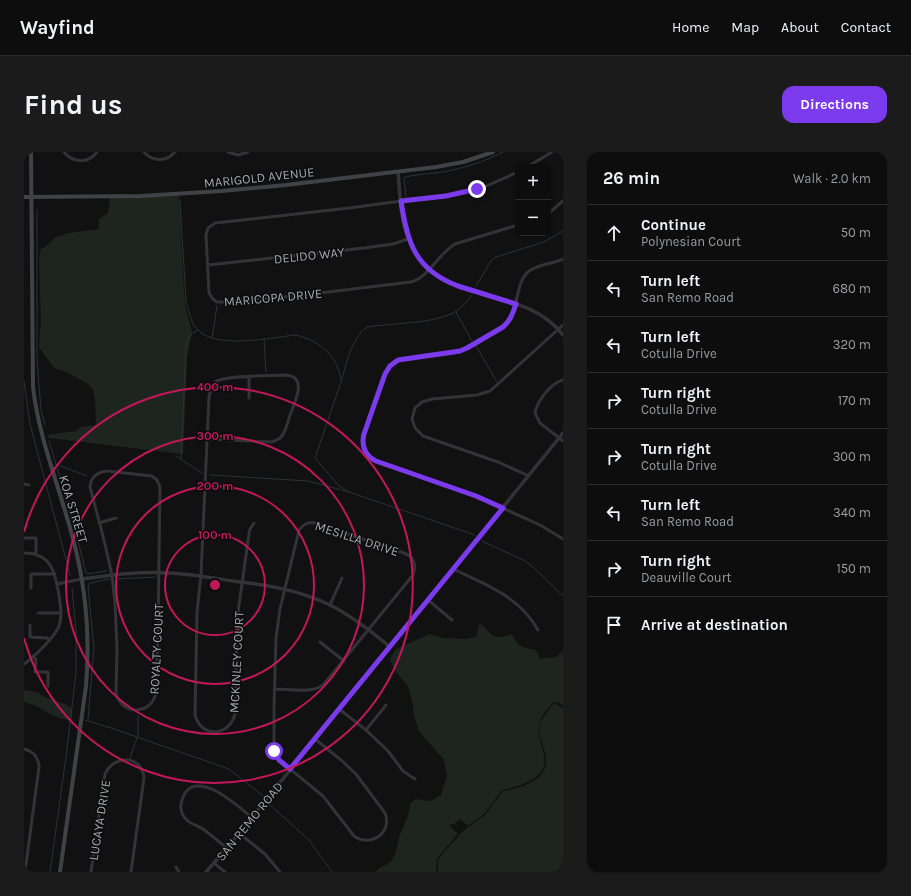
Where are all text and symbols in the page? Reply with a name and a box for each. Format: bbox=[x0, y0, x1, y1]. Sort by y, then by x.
text: Wayfind bbox=[20, 17, 95, 39]
text: Home bbox=[672, 19, 709, 36]
text: Map bbox=[731, 19, 759, 36]
text: About bbox=[781, 19, 819, 36]
text: Contact bbox=[841, 19, 891, 36]
button: Directions bbox=[782, 86, 887, 123]
text: Find us bbox=[24, 88, 123, 121]
street label: MARIGOLD AVENUE bbox=[203, 164, 315, 191]
map controls bbox=[515, 164, 551, 236]
button: + bbox=[515, 164, 551, 200]
text: 26 min bbox=[603, 168, 660, 188]
text: Walk · 2.0 km bbox=[793, 171, 871, 186]
route end bbox=[468, 180, 486, 198]
button: − bbox=[515, 200, 551, 236]
text: Continue bbox=[641, 216, 706, 234]
icon: ahead bbox=[603, 222, 625, 244]
text: 50 m bbox=[841, 225, 871, 240]
text: Polynesian Court bbox=[641, 234, 741, 249]
street label: DELIDO WAY bbox=[273, 244, 345, 267]
text: Turn left bbox=[641, 272, 700, 290]
icon: left bbox=[603, 278, 625, 300]
text: 680 m bbox=[833, 281, 871, 296]
street label: MARICOPA DRIVE bbox=[223, 286, 323, 309]
text: San Remo Road bbox=[641, 290, 734, 305]
text: Turn left bbox=[641, 328, 700, 346]
icon: left bbox=[603, 334, 625, 356]
text: 320 m bbox=[833, 337, 871, 352]
text: Cotulla Drive bbox=[641, 346, 717, 361]
text: 400 m bbox=[197, 380, 233, 394]
text: Turn right bbox=[641, 384, 711, 402]
icon: right bbox=[603, 390, 625, 412]
text: 170 m bbox=[838, 393, 871, 408]
text: Cotulla Drive bbox=[641, 402, 717, 417]
text: 300 m bbox=[196, 429, 234, 443]
text: Turn right bbox=[641, 440, 711, 458]
icon: right bbox=[603, 446, 625, 468]
text: 300 m bbox=[833, 449, 871, 464]
text: Cotulla Drive bbox=[641, 458, 717, 473]
street label: KOA STREET bbox=[56, 473, 91, 545]
text: 200 m bbox=[197, 479, 233, 493]
text: Turn left bbox=[641, 496, 700, 514]
icon: left bbox=[603, 502, 625, 524]
text: 340 m bbox=[833, 505, 871, 520]
text: San Remo Road bbox=[641, 514, 734, 529]
street label: MESILLA DRIVE bbox=[313, 518, 401, 559]
text: 100 m bbox=[198, 528, 232, 542]
text: Turn right bbox=[641, 552, 711, 570]
icon: right bbox=[603, 558, 625, 580]
text: 150 m bbox=[836, 561, 871, 576]
text: Deauville Court bbox=[641, 570, 731, 585]
centre of rings bbox=[208, 578, 222, 592]
street label: ROYALTY COURT bbox=[147, 603, 166, 695]
street label: MCKINLEY COURT bbox=[226, 610, 247, 714]
icon: arrive bbox=[603, 614, 625, 636]
text: Arrive at destination bbox=[641, 616, 788, 634]
route start bbox=[265, 742, 283, 760]
street label: LUCAYA DRIVE bbox=[86, 779, 113, 861]
street label: SAN REMO ROAD bbox=[213, 779, 286, 864]

